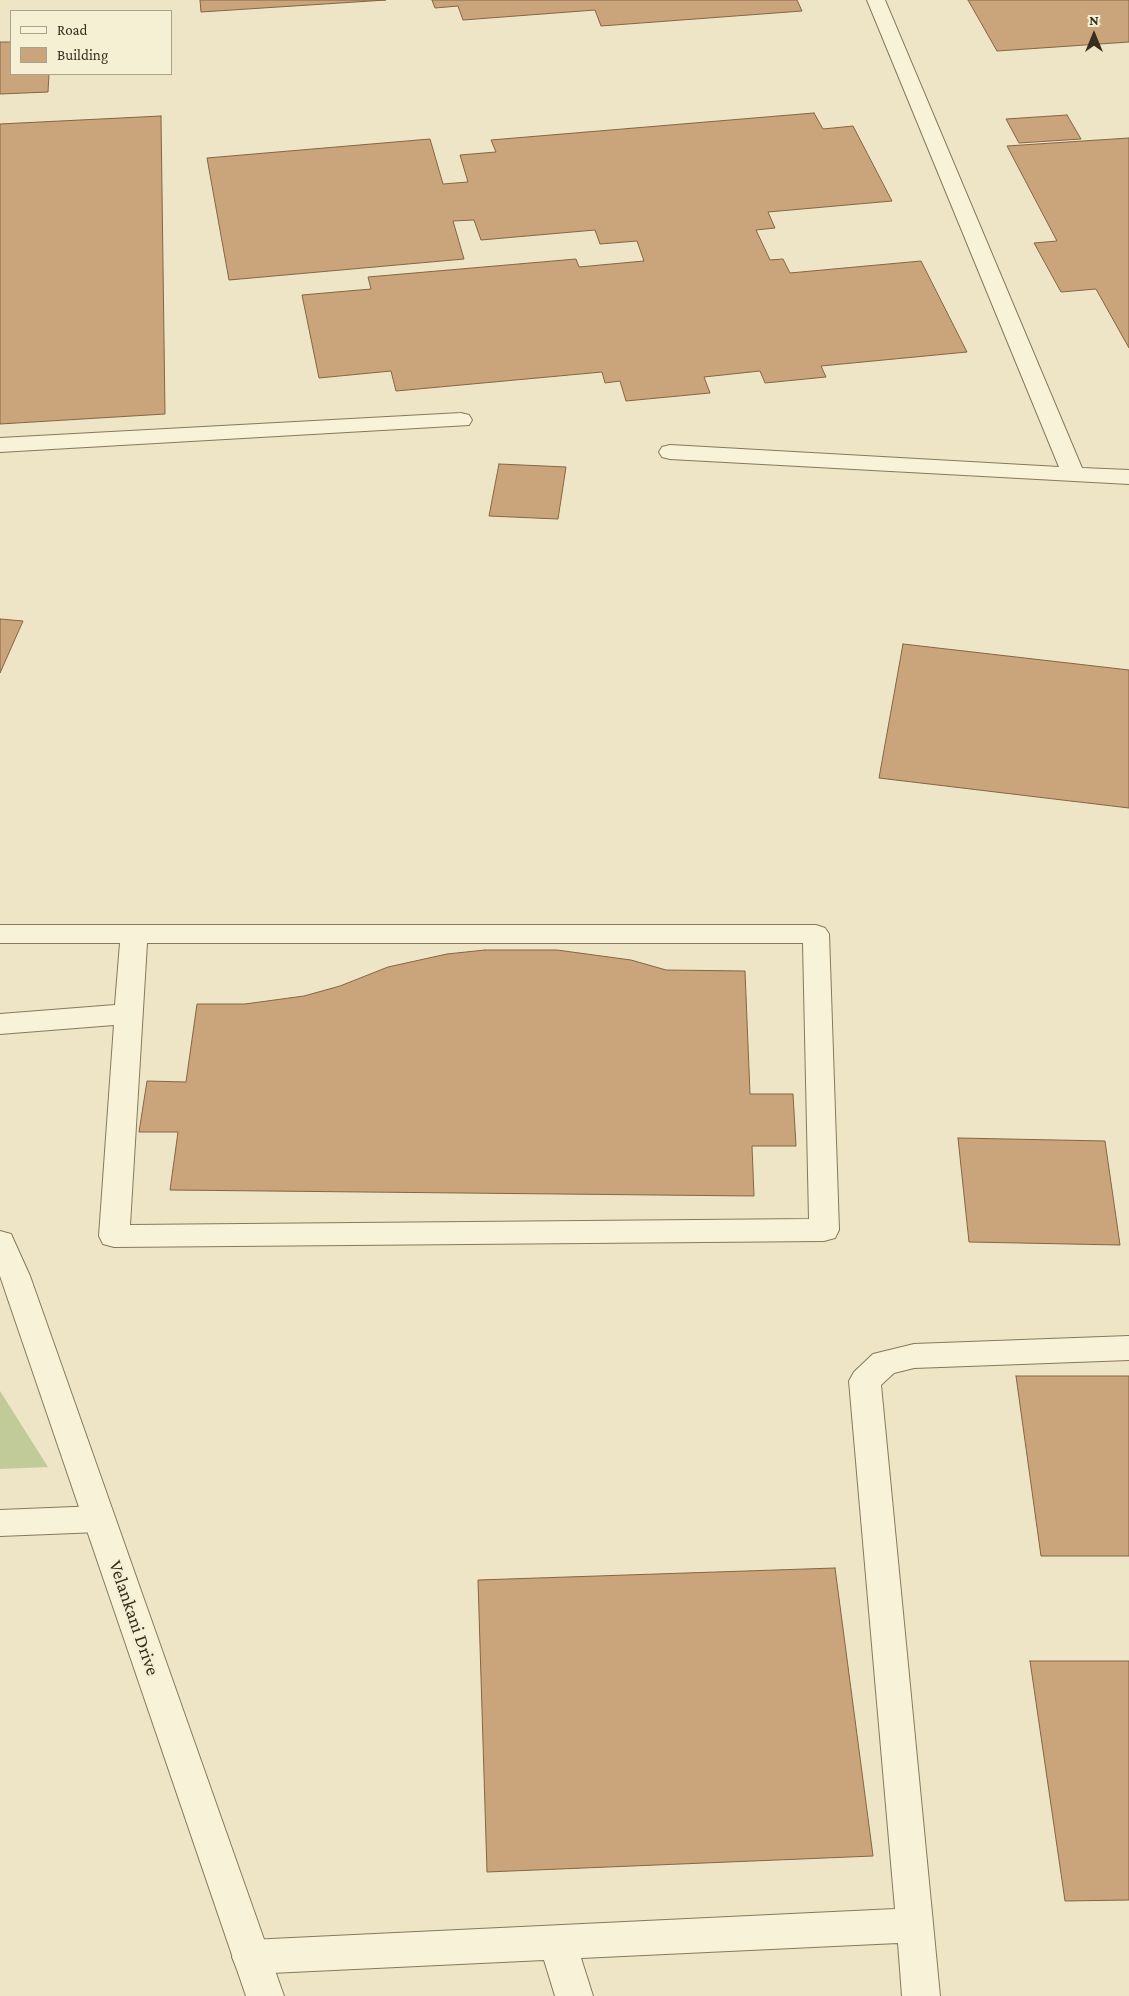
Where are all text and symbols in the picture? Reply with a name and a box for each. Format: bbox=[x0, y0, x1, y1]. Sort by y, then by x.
legend bbox=[10, 10, 172, 75]
north arrow bbox=[1069, 10, 1119, 60]
text: N bbox=[1089, 12, 1099, 28]
text: Road bbox=[57, 22, 87, 38]
text: Building bbox=[57, 47, 108, 63]
street label: Velankani Drive bbox=[104, 1557, 164, 1679]

